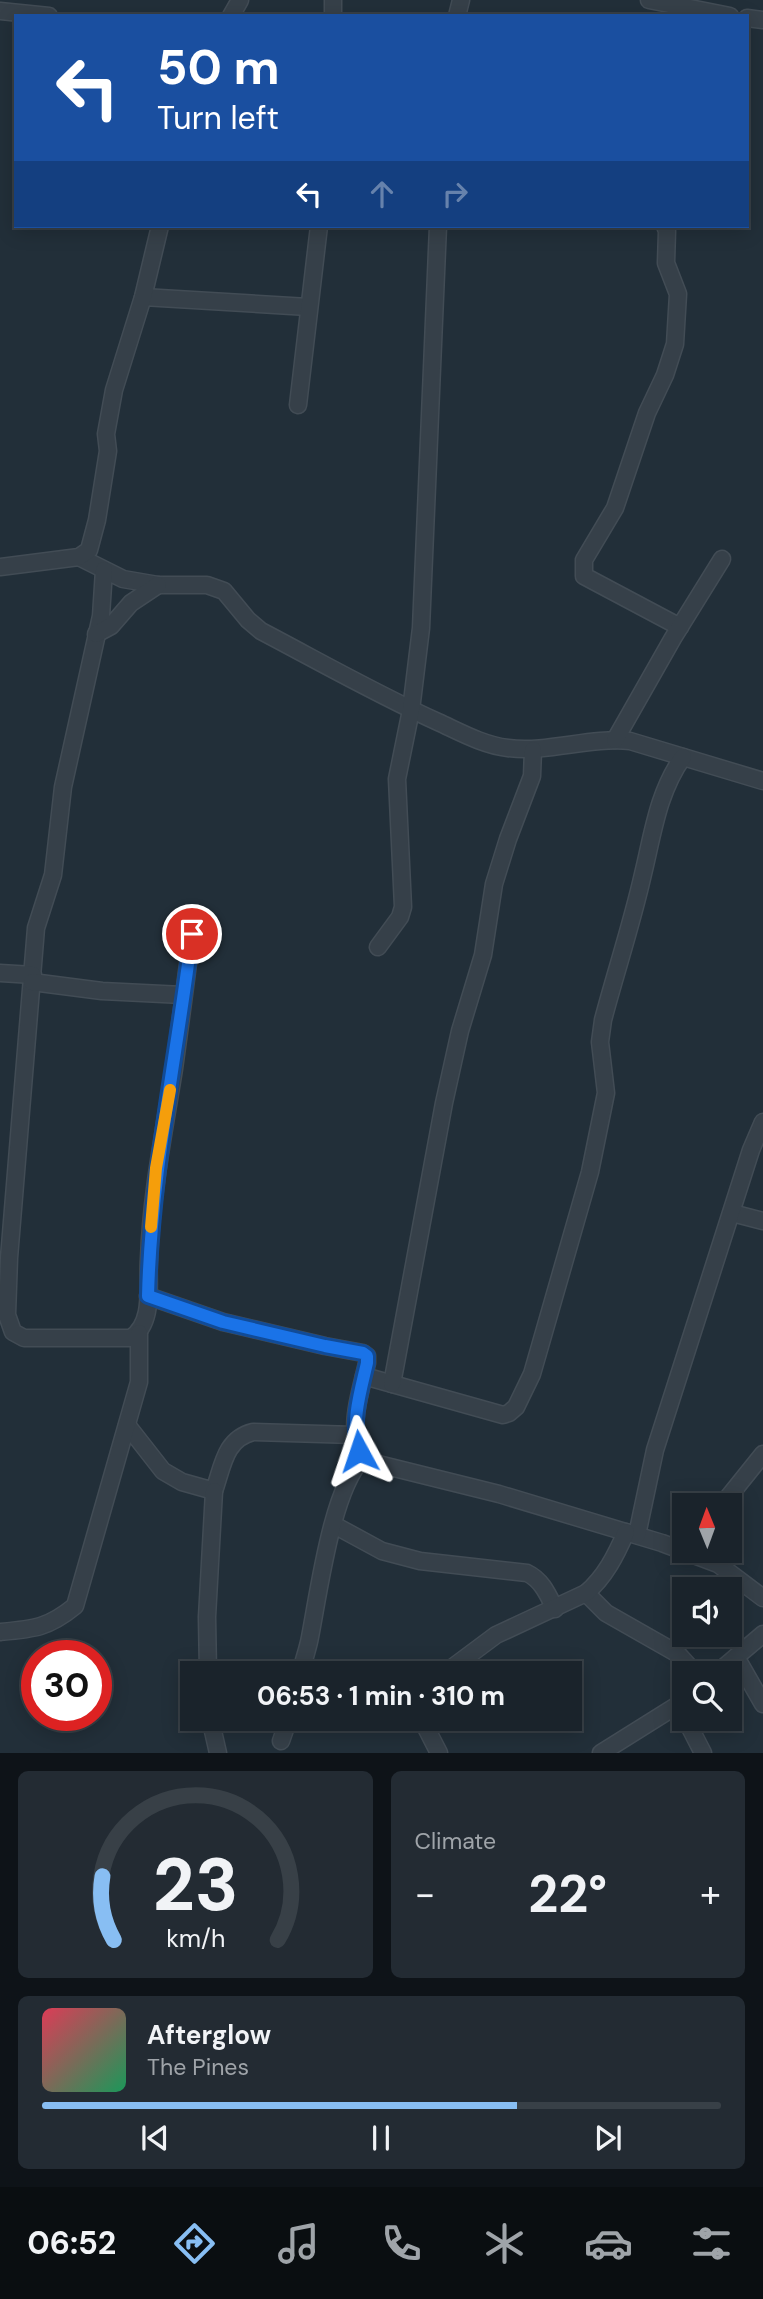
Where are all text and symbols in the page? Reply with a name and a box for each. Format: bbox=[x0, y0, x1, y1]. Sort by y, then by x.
text: 50 m bbox=[157, 35, 280, 99]
icon: left bbox=[42, 42, 133, 133]
text: Turn left bbox=[157, 97, 279, 139]
icon: left bbox=[290, 175, 328, 213]
icon: ahead bbox=[363, 175, 401, 213]
icon: right bbox=[436, 175, 474, 213]
pin bbox=[162, 904, 222, 964]
icon: arrive bbox=[173, 915, 211, 953]
position arrow bbox=[322, 1414, 396, 1488]
north arrow bbox=[672, 1493, 742, 1563]
map controls bbox=[672, 1493, 742, 1731]
button: sound bbox=[672, 1577, 742, 1647]
speed limit sign: 30 bbox=[21, 1640, 112, 1731]
button: search bbox=[672, 1661, 742, 1731]
text: 06:53 · 1 min · 310 m bbox=[257, 1679, 505, 1713]
text: Climate bbox=[415, 1826, 496, 1856]
text: 23 bbox=[152, 1839, 238, 1934]
text: 22° bbox=[528, 1860, 607, 1928]
text: − bbox=[415, 1869, 435, 1919]
text: + bbox=[700, 1869, 721, 1919]
text: km/h bbox=[166, 1922, 225, 1955]
text: Afterglow bbox=[147, 2018, 271, 2052]
text: The Pines bbox=[147, 2052, 249, 2082]
icon: previous bbox=[136, 2119, 174, 2157]
icon: pause bbox=[362, 2119, 400, 2157]
icon: next bbox=[589, 2119, 627, 2157]
icon: directions bbox=[170, 2219, 219, 2268]
icon: music bbox=[274, 2219, 323, 2268]
icon: phone bbox=[377, 2219, 426, 2268]
icon: climate bbox=[480, 2219, 529, 2268]
icon: car bbox=[584, 2219, 633, 2268]
icon: filters bbox=[687, 2219, 736, 2268]
text: 06:52 bbox=[27, 2222, 116, 2264]

